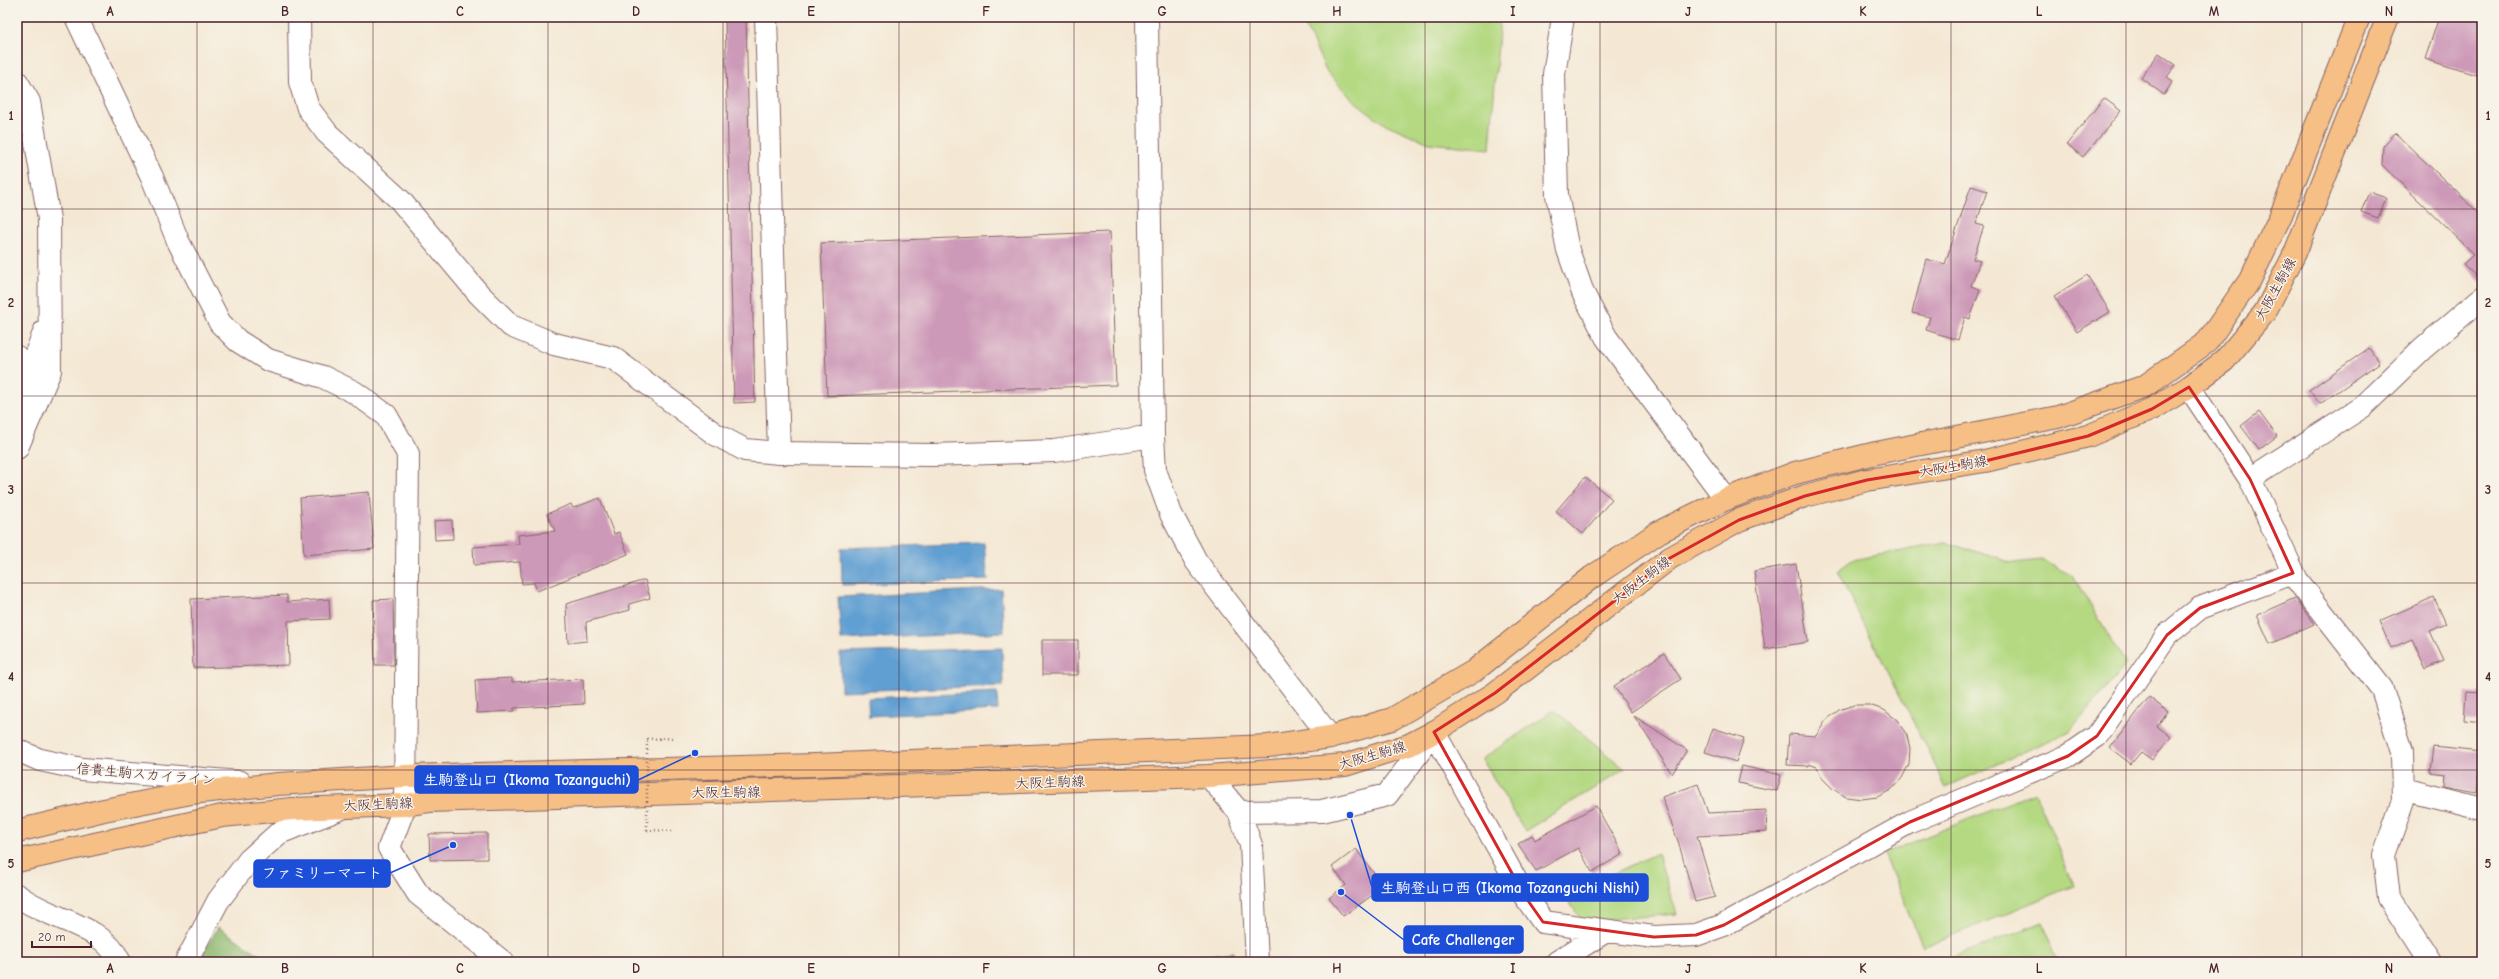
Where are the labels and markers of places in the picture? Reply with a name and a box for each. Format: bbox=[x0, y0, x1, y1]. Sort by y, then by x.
callout: 生駒登山口 (Ikoma Tozanguchi) bbox=[415, 766, 638, 793]
callout: ファミリーマート bbox=[254, 860, 390, 887]
callout: 生駒登山口西 (Ikoma Tozanguchi Nishi) bbox=[1372, 874, 1648, 901]
callout: Cafe Challenger bbox=[1404, 926, 1523, 953]

